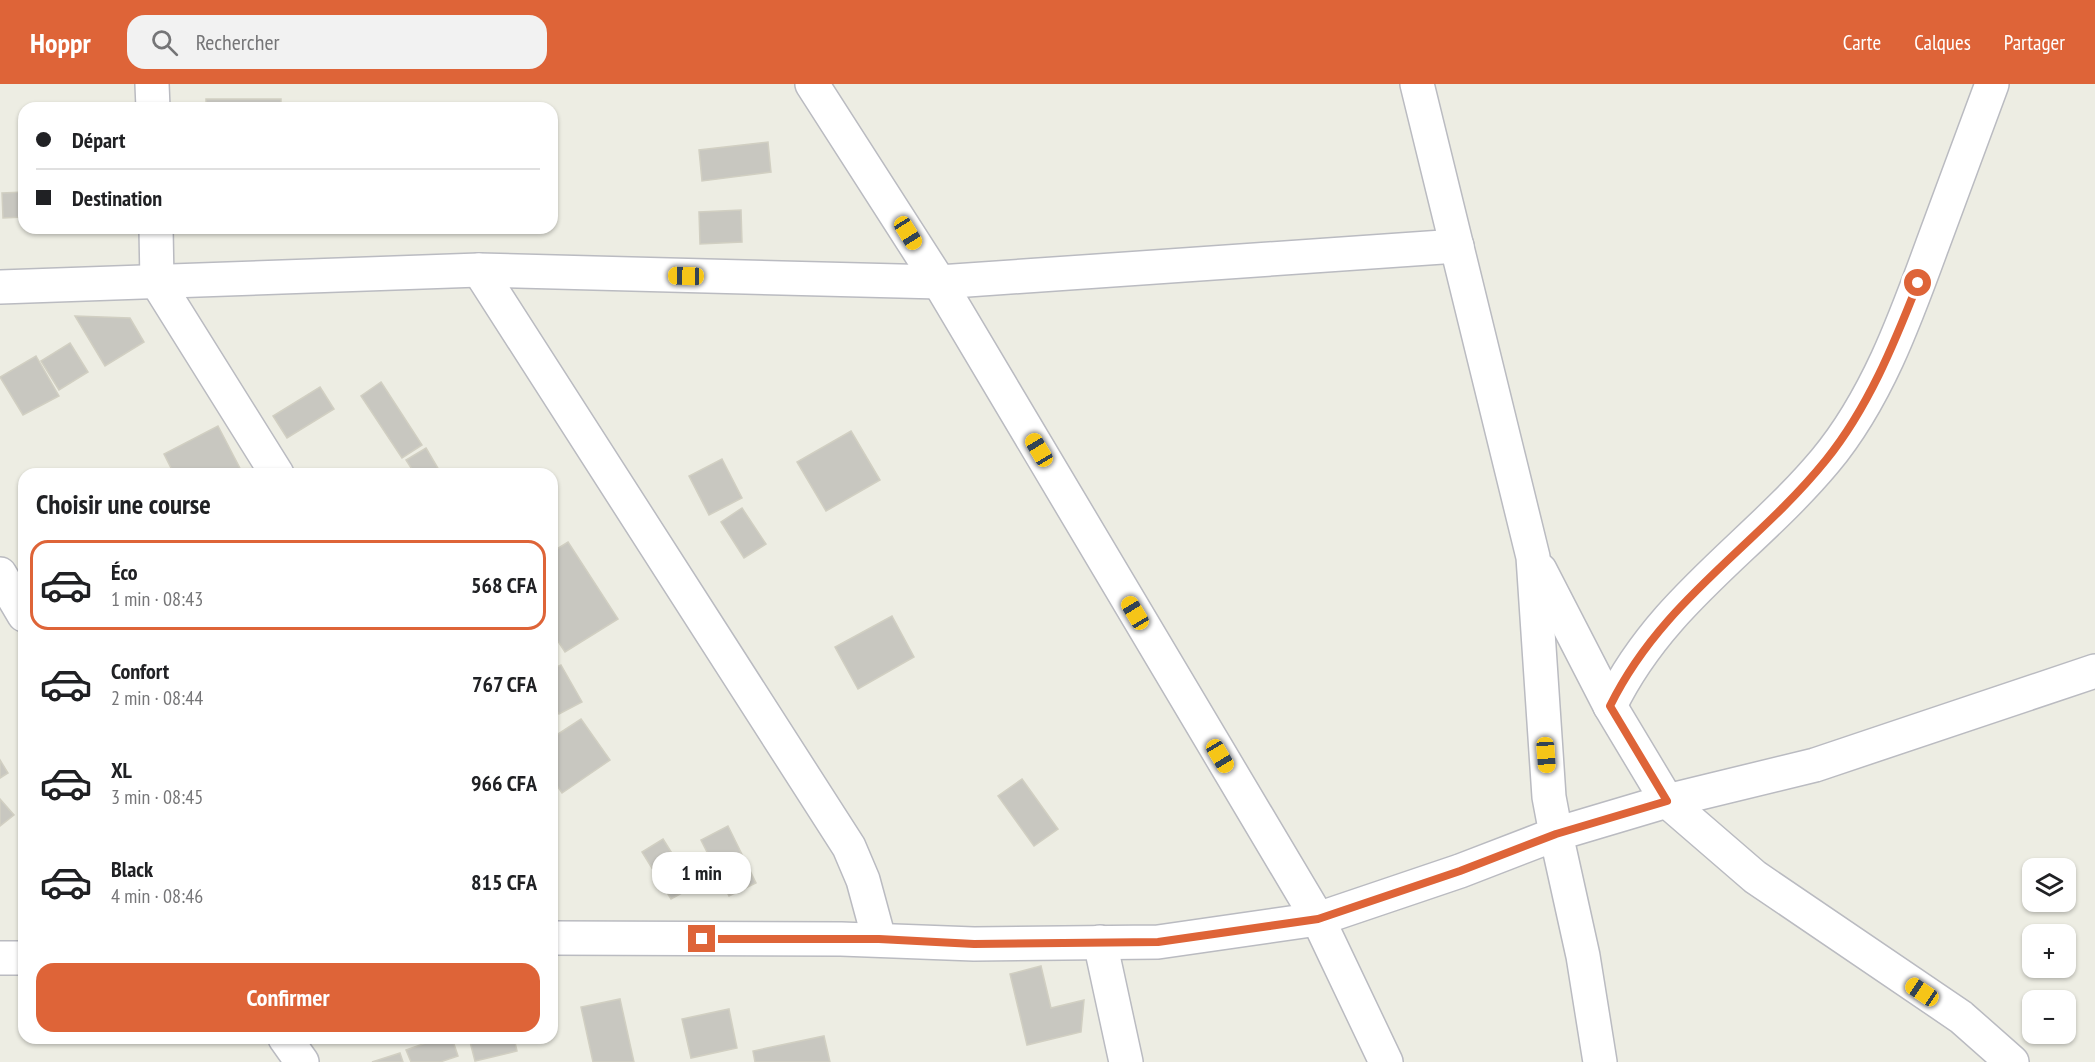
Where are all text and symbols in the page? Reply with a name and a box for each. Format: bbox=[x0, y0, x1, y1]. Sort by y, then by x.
search box bbox=[127, 15, 547, 69]
text: Hoppr bbox=[30, 24, 91, 61]
icon: search bbox=[148, 26, 181, 59]
text: Rechercher bbox=[196, 28, 280, 56]
text: Carte bbox=[1843, 29, 1881, 56]
text: Calques bbox=[1914, 29, 1971, 56]
text: Partager bbox=[2004, 29, 2065, 56]
text: Départ bbox=[72, 126, 126, 154]
text: Destination bbox=[72, 184, 162, 212]
car bbox=[891, 213, 925, 253]
car bbox=[668, 267, 704, 285]
route start bbox=[1904, 269, 1931, 296]
car bbox=[1022, 430, 1056, 470]
text: Choisir une course bbox=[36, 487, 211, 521]
icon: car bbox=[39, 558, 93, 612]
text: Éco bbox=[111, 558, 138, 586]
text: 568 CFA bbox=[471, 571, 537, 599]
text: 1 min · 08:43 bbox=[111, 586, 203, 612]
car bbox=[1118, 593, 1152, 633]
icon: car bbox=[39, 657, 93, 711]
text: Confort bbox=[111, 657, 169, 685]
text: 767 CFA bbox=[472, 670, 537, 698]
text: 2 min · 08:44 bbox=[111, 685, 203, 711]
car bbox=[1203, 736, 1237, 776]
car bbox=[1536, 736, 1556, 774]
icon: car bbox=[39, 756, 93, 810]
text: XL bbox=[111, 756, 132, 784]
text: 966 CFA bbox=[471, 769, 537, 797]
text: 3 min · 08:45 bbox=[111, 784, 203, 810]
callout: 1 min bbox=[652, 852, 752, 894]
icon: car bbox=[39, 855, 93, 909]
text: Black bbox=[111, 855, 153, 883]
map controls bbox=[2022, 858, 2076, 1044]
button: layers bbox=[2022, 858, 2076, 912]
text: 1 min bbox=[681, 860, 722, 886]
text: 815 CFA bbox=[471, 868, 537, 896]
text: 4 min · 08:46 bbox=[111, 883, 203, 909]
button: + bbox=[2022, 924, 2076, 978]
route end bbox=[688, 925, 715, 952]
button: Confirmer bbox=[36, 963, 540, 1032]
car bbox=[1902, 974, 1942, 1010]
button: − bbox=[2022, 990, 2076, 1044]

